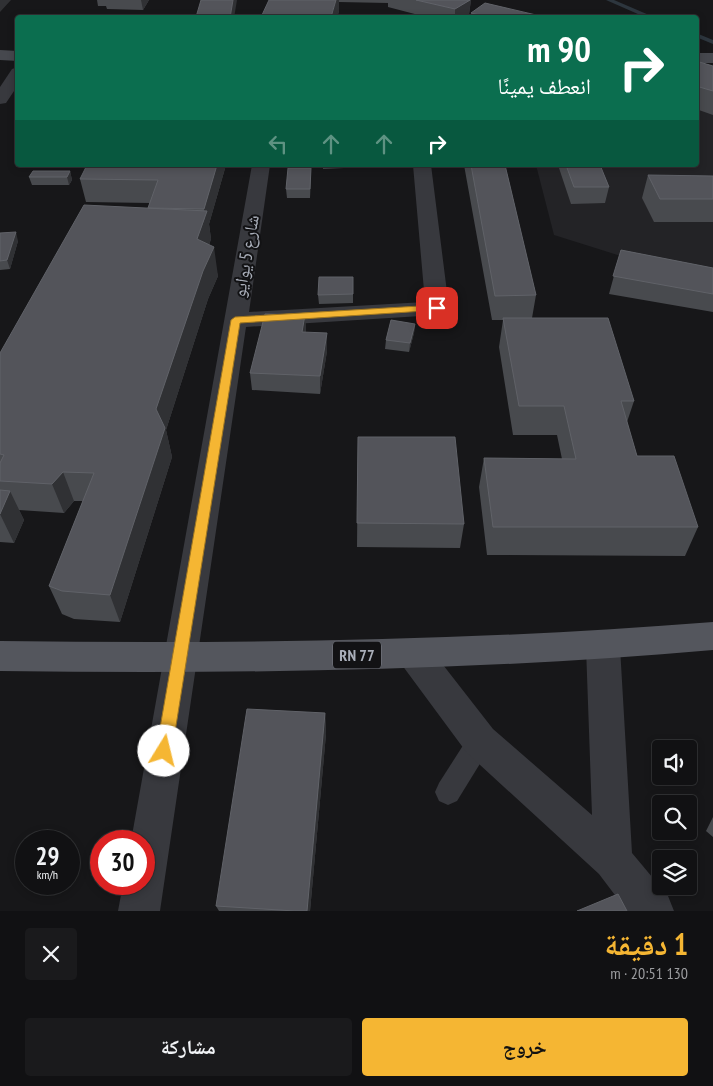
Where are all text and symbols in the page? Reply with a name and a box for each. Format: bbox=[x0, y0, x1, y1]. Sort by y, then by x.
text: 90 m bbox=[527, 26, 591, 72]
icon: right bbox=[609, 35, 674, 100]
text: انعطف يمينًا bbox=[498, 72, 591, 100]
icon: left bbox=[264, 130, 292, 158]
icon: ahead bbox=[317, 130, 345, 158]
icon: ahead bbox=[370, 130, 398, 158]
icon: right bbox=[423, 130, 451, 158]
street label: شارع 5 يوايو bbox=[227, 213, 264, 299]
pin bbox=[416, 287, 458, 329]
icon: arrive bbox=[423, 294, 451, 322]
road number: RN 77 bbox=[333, 642, 381, 668]
position arrow bbox=[137, 724, 189, 776]
map controls bbox=[652, 740, 697, 895]
button: sound bbox=[652, 740, 697, 785]
button: search bbox=[652, 795, 697, 840]
speed limit sign: 30 bbox=[90, 830, 155, 895]
text: 29 bbox=[36, 840, 59, 872]
button: layers bbox=[652, 850, 697, 895]
text: km/h bbox=[37, 867, 58, 882]
text: 1 دقيقة bbox=[605, 924, 688, 963]
button: close bbox=[25, 928, 77, 980]
text: 130 m · 20:51 bbox=[610, 963, 688, 983]
button: مشاركة bbox=[25, 1018, 352, 1076]
button: خروج bbox=[362, 1018, 688, 1076]

